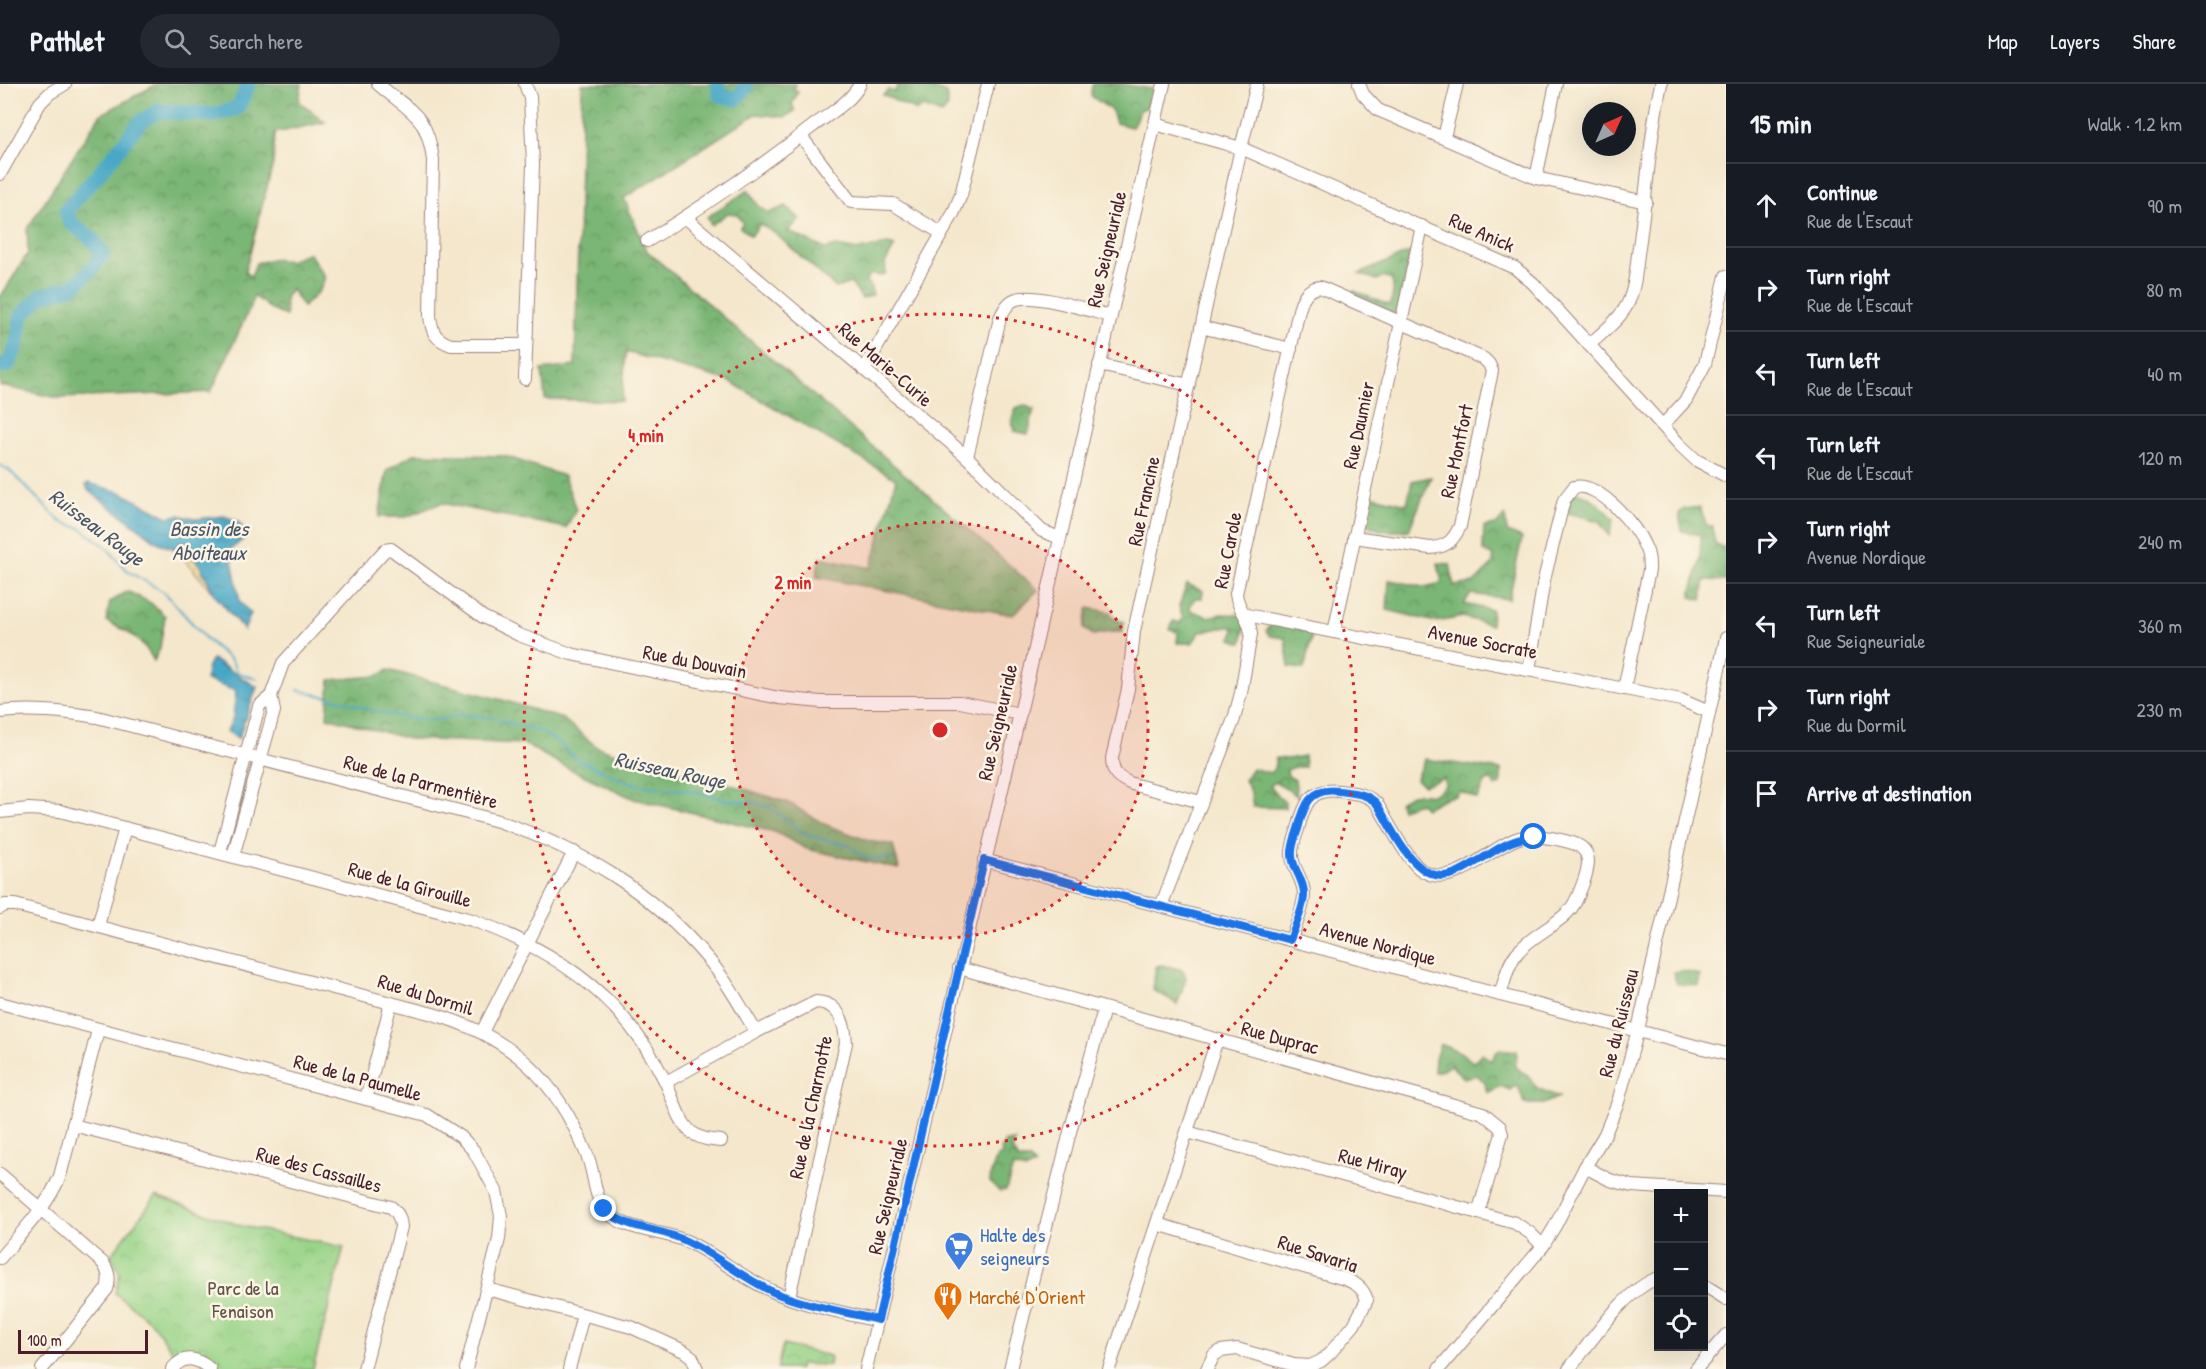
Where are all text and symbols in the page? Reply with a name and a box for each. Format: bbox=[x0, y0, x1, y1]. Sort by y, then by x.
search box bbox=[140, 14, 560, 68]
text: Pathlet bbox=[30, 22, 104, 60]
icon: search bbox=[161, 25, 194, 58]
text: Search here bbox=[209, 26, 303, 56]
text: Map bbox=[1988, 27, 2017, 56]
text: Layers bbox=[2050, 27, 2100, 56]
text: Share bbox=[2133, 27, 2176, 56]
north arrow bbox=[1582, 102, 1636, 156]
text: 15 min bbox=[1750, 106, 1812, 141]
text: Walk · 1.2 km bbox=[2088, 110, 2182, 137]
text: Continue bbox=[1807, 177, 1878, 207]
street label: Rue Seigneuriale bbox=[1080, 188, 1132, 310]
icon: ahead bbox=[1750, 189, 1783, 222]
text: 90 m bbox=[2148, 192, 2182, 219]
street label: Rue Anick bbox=[1445, 206, 1519, 258]
text: Rue de l'Escaut bbox=[1807, 207, 1913, 234]
text: Turn right bbox=[1807, 261, 1890, 291]
icon: right bbox=[1750, 273, 1783, 306]
text: 80 m bbox=[2146, 276, 2182, 303]
text: Rue de l'Escaut bbox=[1807, 291, 1913, 318]
street label: Rue Marie-Curie bbox=[833, 316, 939, 412]
text: Turn left bbox=[1807, 345, 1880, 375]
icon: left bbox=[1750, 357, 1783, 390]
text: 40 m bbox=[2147, 360, 2182, 387]
text: Rue de l'Escaut bbox=[1807, 375, 1913, 402]
street label: Rue Daumier bbox=[1336, 379, 1380, 471]
street label: Rue Montfort bbox=[1433, 400, 1479, 500]
text: 4 min bbox=[628, 423, 664, 448]
text: Turn left bbox=[1807, 429, 1880, 459]
icon: left bbox=[1750, 441, 1783, 474]
text: 120 m bbox=[2138, 444, 2182, 471]
street label: Rue Francine bbox=[1120, 454, 1166, 548]
text: Rue de l'Escaut bbox=[1807, 459, 1913, 486]
water label: Ruisseau Rouge bbox=[43, 481, 152, 573]
street label: Rue Carole bbox=[1206, 509, 1248, 591]
text: Turn right bbox=[1807, 513, 1890, 543]
water label: Bassin des Aboiteaux bbox=[170, 514, 250, 567]
icon: right bbox=[1750, 525, 1783, 558]
text: 240 m bbox=[2138, 528, 2182, 555]
text: Avenue Nordique bbox=[1807, 543, 1926, 570]
text: 2 min bbox=[775, 570, 811, 595]
text: Turn left bbox=[1807, 597, 1880, 627]
icon: left bbox=[1750, 609, 1783, 642]
text: 360 m bbox=[2138, 612, 2182, 639]
street label: Avenue Socrate bbox=[1426, 617, 1540, 665]
text: Rue Seigneuriale bbox=[1807, 627, 1925, 654]
street label: Rue du Douvain bbox=[641, 638, 749, 684]
street label: Rue Seigneuriale bbox=[971, 661, 1023, 783]
text: Turn right bbox=[1807, 681, 1890, 711]
icon: right bbox=[1750, 693, 1783, 726]
text: 230 m bbox=[2137, 696, 2182, 723]
text: Rue du Dormil bbox=[1807, 711, 1906, 738]
centre of rings bbox=[930, 720, 950, 740]
water label: Ruisseau Rouge bbox=[612, 744, 730, 796]
street label: Rue de la Parmentière bbox=[341, 747, 501, 815]
icon: arrive bbox=[1750, 777, 1783, 810]
text: Arrive at destination bbox=[1807, 778, 1972, 808]
route start bbox=[1520, 823, 1546, 849]
street label: Rue de la Girouille bbox=[345, 855, 475, 913]
street label: Avenue Nordique bbox=[1317, 915, 1439, 971]
street label: Rue du Ruisseau bbox=[1591, 966, 1645, 1080]
street label: Rue du Dormil bbox=[375, 967, 478, 1022]
street label: Rue Duprac bbox=[1238, 1014, 1322, 1060]
street label: Rue de la Charmotte bbox=[782, 1033, 838, 1181]
street label: Rue de la Paumelle bbox=[291, 1047, 425, 1107]
street label: Rue Seigneuriale bbox=[861, 1135, 913, 1257]
street label: Rue des Cassailles bbox=[253, 1139, 385, 1199]
street label: Rue Miray bbox=[1336, 1141, 1410, 1185]
map controls bbox=[1654, 1189, 1708, 1351]
button: + bbox=[1654, 1189, 1708, 1243]
route end bbox=[590, 1195, 616, 1221]
place label: Halte des seigneurs bbox=[980, 1221, 1050, 1271]
street label: Rue Savaria bbox=[1275, 1227, 1362, 1279]
supermarket icon: Halte des seigneurs bbox=[943, 1230, 975, 1272]
button: − bbox=[1654, 1243, 1708, 1297]
park label: Parc de la Fenaison bbox=[207, 1274, 279, 1324]
restaurant icon: Marché D'Orient bbox=[932, 1280, 964, 1322]
place label: Marché D'Orient bbox=[969, 1283, 1086, 1310]
button: locate bbox=[1654, 1297, 1708, 1351]
scale bar bbox=[18, 1327, 148, 1354]
text: 100 m bbox=[27, 1329, 62, 1351]

